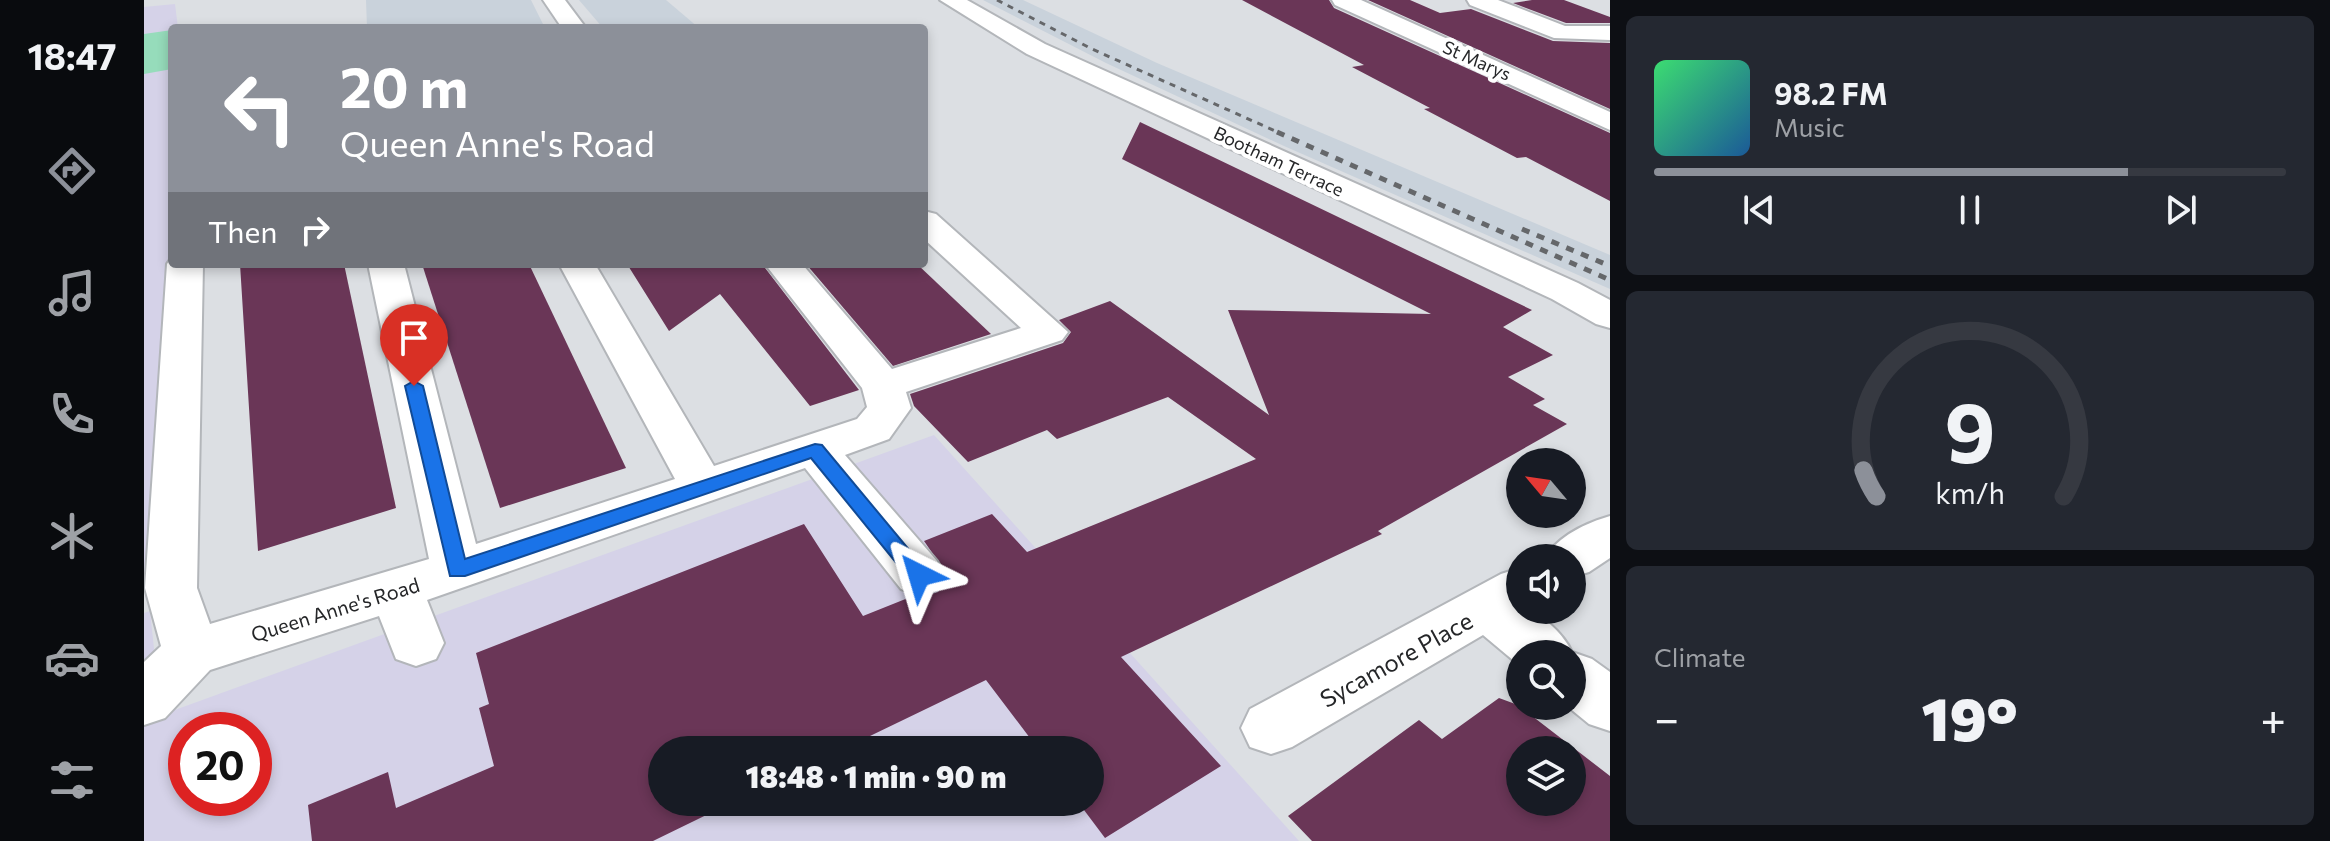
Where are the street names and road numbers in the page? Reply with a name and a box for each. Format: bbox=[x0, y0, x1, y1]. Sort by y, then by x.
street label: St Marys bbox=[1440, 35, 1514, 85]
street label: Bootham Terrace bbox=[1210, 121, 1348, 201]
street label: Queen Anne's Road bbox=[248, 572, 422, 646]
street label: Sycamore Place bbox=[1315, 605, 1477, 713]

